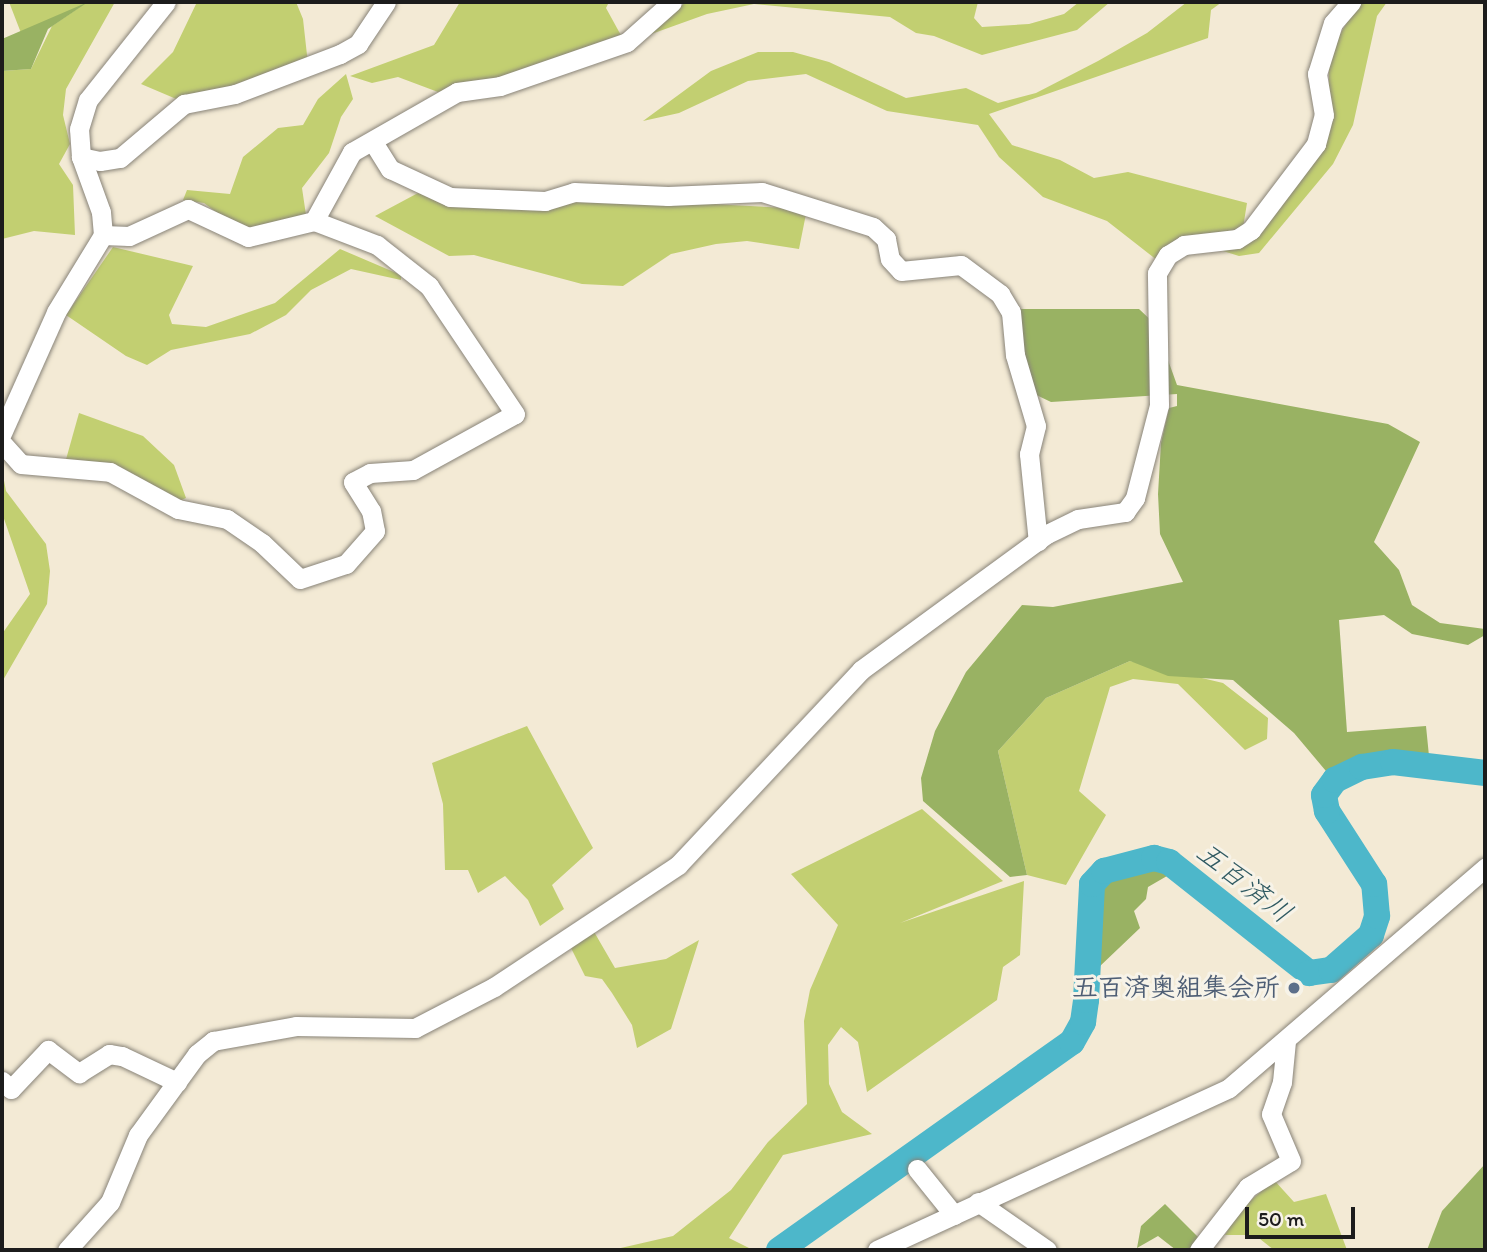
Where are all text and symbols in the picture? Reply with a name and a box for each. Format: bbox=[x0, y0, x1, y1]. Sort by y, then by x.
water label: 五百済川 bbox=[1191, 834, 1299, 930]
place label: 五百済奥組集会所 bbox=[1072, 972, 1280, 1004]
marker: 五百済奥組集会所 bbox=[1286, 980, 1302, 996]
scale bar bbox=[1249, 1192, 1359, 1236]
text: 50 m bbox=[1258, 1206, 1304, 1231]

